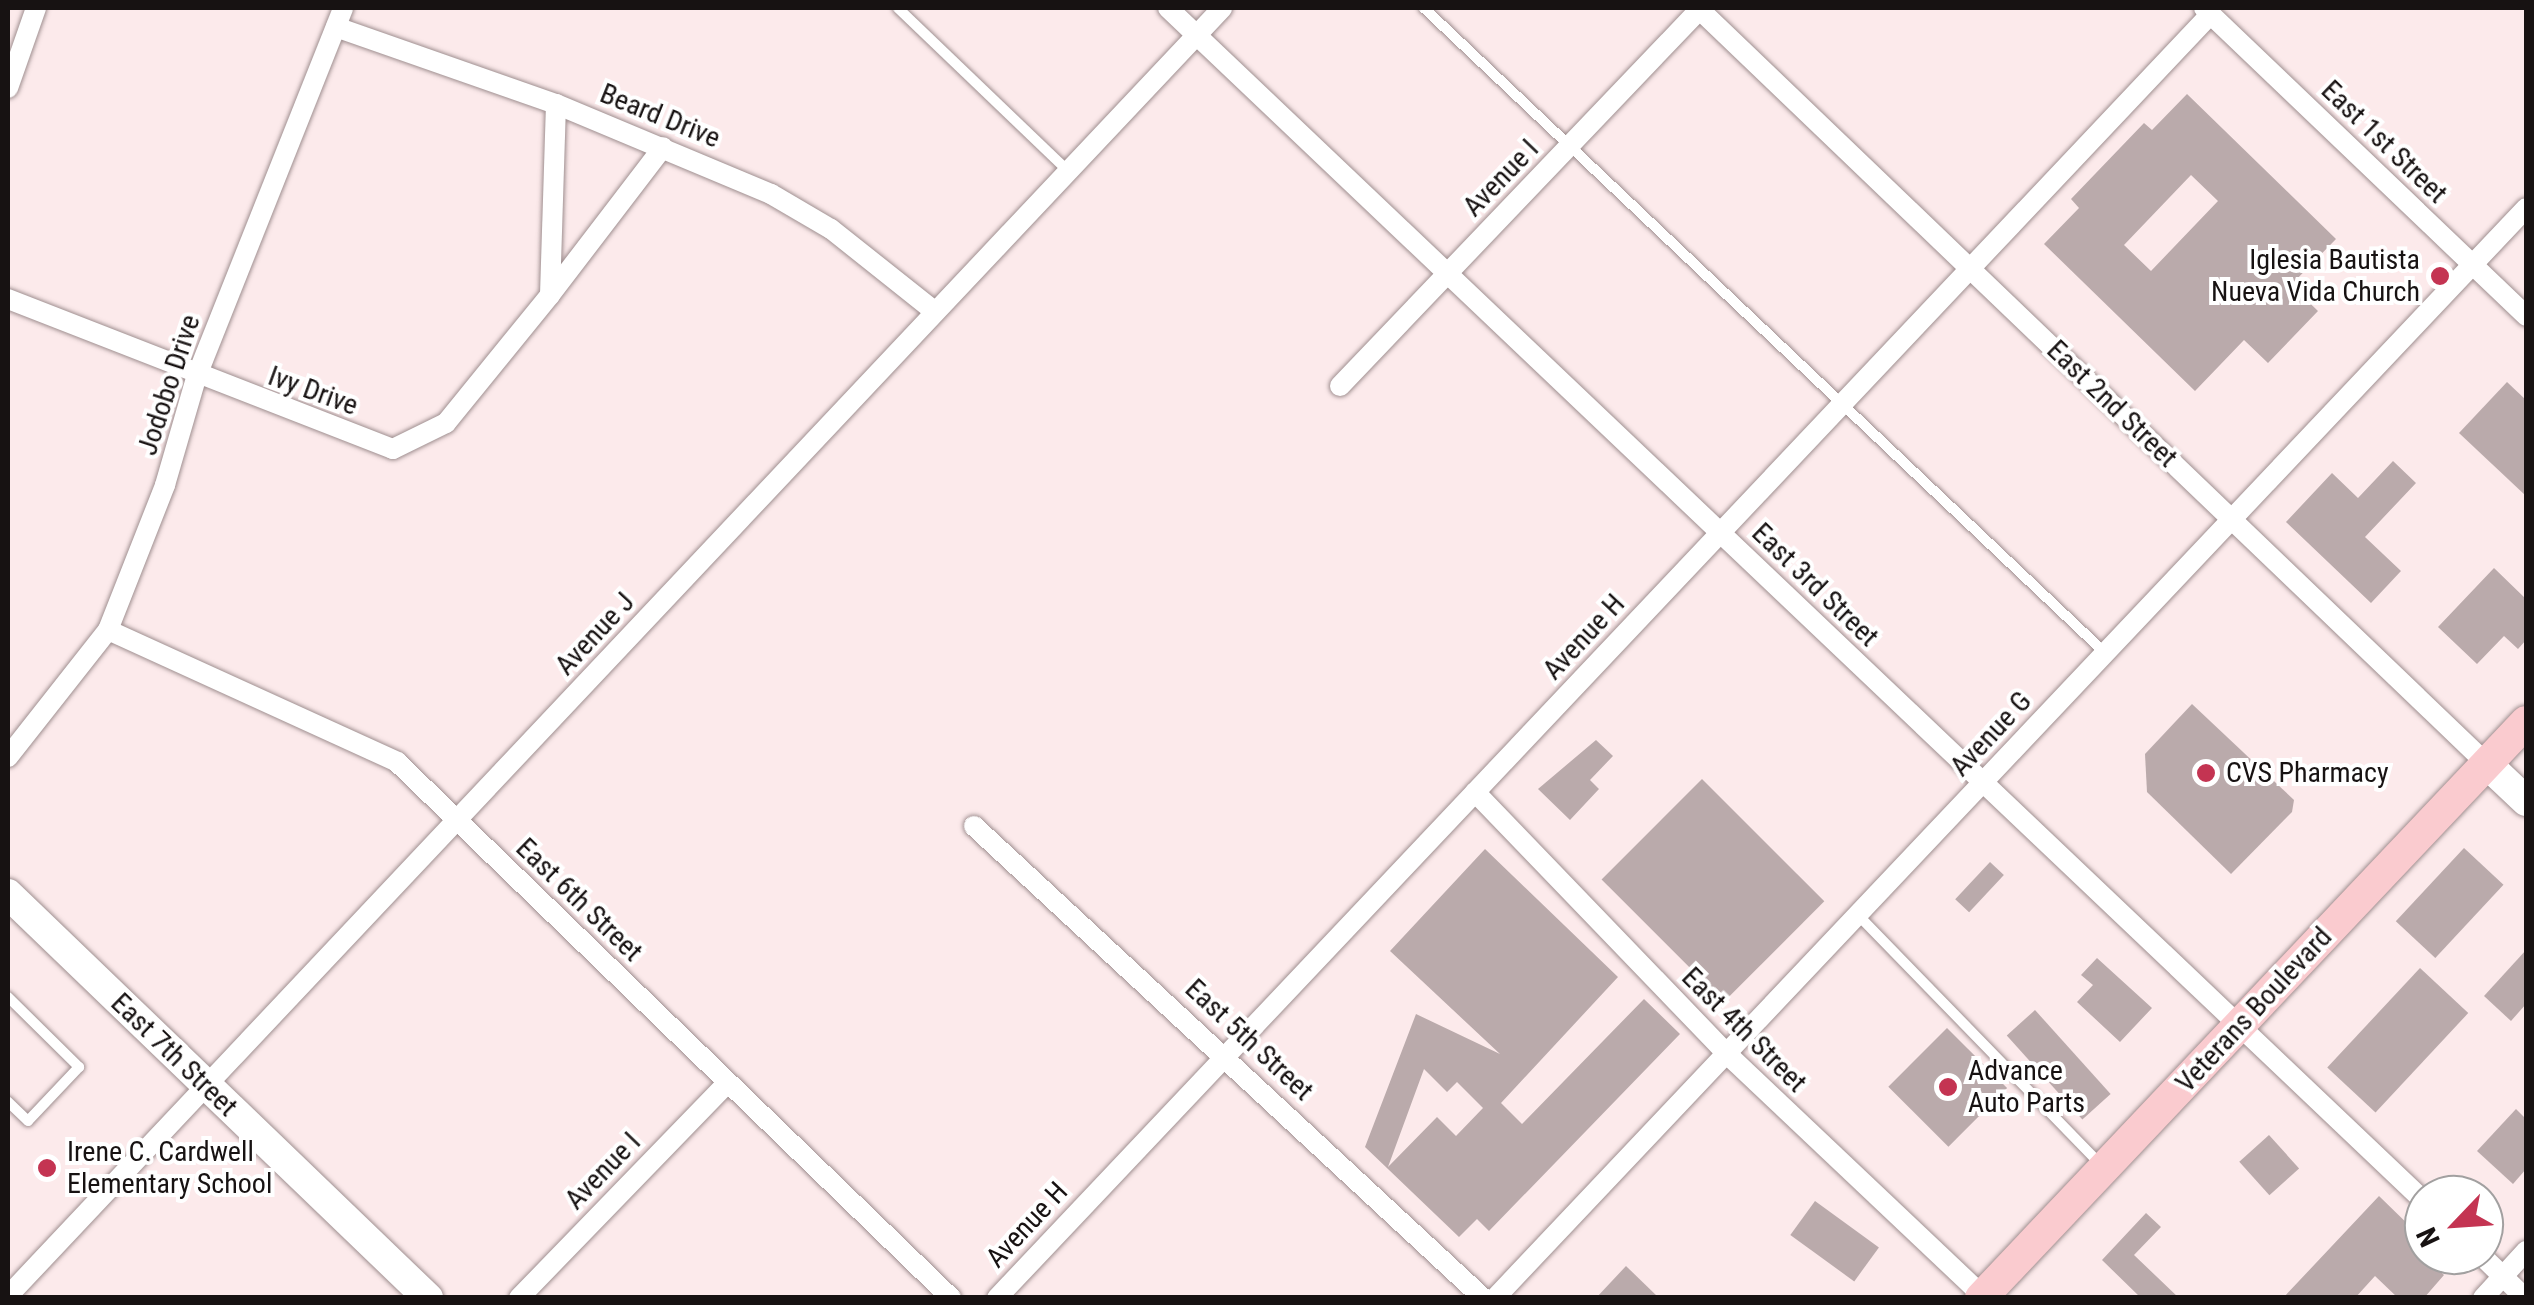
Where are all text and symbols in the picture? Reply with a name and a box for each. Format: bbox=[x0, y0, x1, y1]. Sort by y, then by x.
street label: East 1st Street bbox=[2314, 74, 2454, 210]
street label: Beard Drive bbox=[595, 77, 725, 155]
street label: Avenue I bbox=[1456, 133, 1546, 223]
place label: Iglesia Bautista Nueva Vida Church bbox=[2211, 243, 2420, 309]
marker: Iglesia Bautista Nueva Vida Church bbox=[2429, 265, 2451, 287]
street label: Jodobo Drive bbox=[131, 311, 207, 459]
street label: East 2nd Street bbox=[2040, 334, 2184, 474]
street label: Ivy Drive bbox=[264, 359, 362, 423]
street label: East 3rd Street bbox=[1745, 516, 1885, 654]
street label: Avenue J bbox=[548, 586, 642, 682]
street label: Avenue H bbox=[1536, 587, 1632, 687]
street label: Avenue G bbox=[1943, 685, 2039, 783]
place label: CVS Pharmacy bbox=[2226, 756, 2389, 790]
marker: CVS Pharmacy bbox=[2195, 762, 2217, 784]
street label: East 6th Street bbox=[509, 831, 649, 969]
street label: Veterans Boulevard bbox=[2169, 921, 2339, 1099]
street label: East 4th Street bbox=[1675, 961, 1813, 1099]
street label: East 5th Street bbox=[1178, 972, 1320, 1108]
street label: East 7th Street bbox=[104, 986, 244, 1124]
place label: Advance Auto Parts bbox=[1968, 1054, 2085, 1120]
marker: Advance Auto Parts bbox=[1937, 1076, 1959, 1098]
street label: Avenue I bbox=[558, 1126, 648, 1216]
place label: Irene C. Cardwell Elementary School bbox=[67, 1135, 272, 1201]
marker: Irene C. Cardwell Elementary School bbox=[36, 1157, 58, 1179]
street label: Avenue H bbox=[979, 1175, 1075, 1275]
north arrow bbox=[2404, 1175, 2504, 1275]
text: N bbox=[2410, 1222, 2447, 1252]

